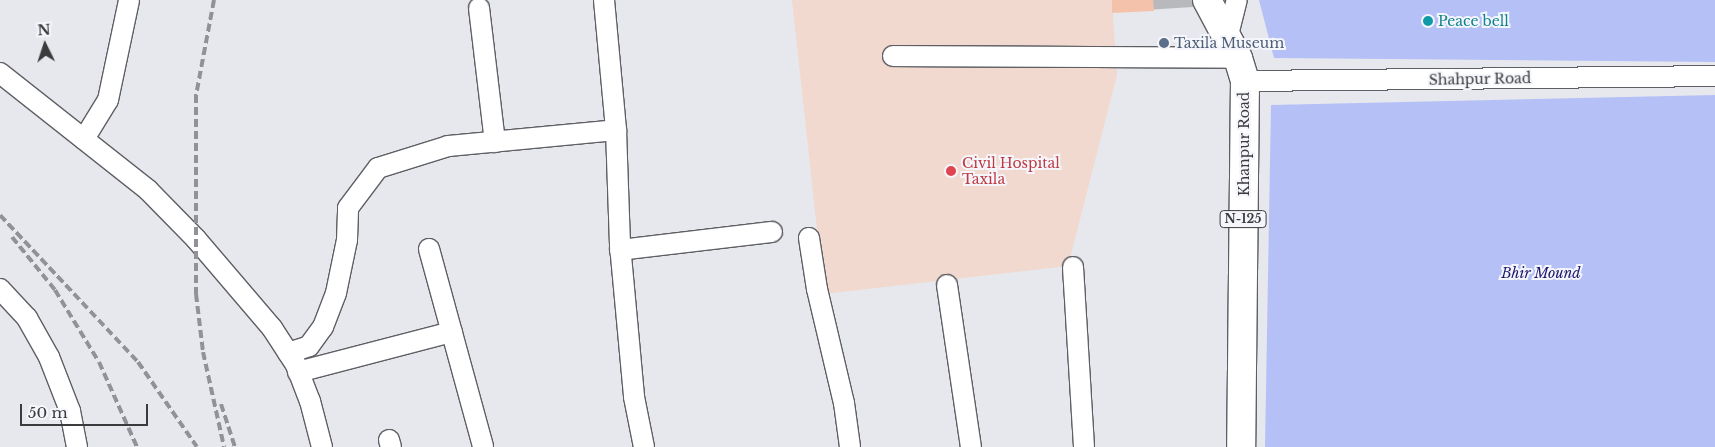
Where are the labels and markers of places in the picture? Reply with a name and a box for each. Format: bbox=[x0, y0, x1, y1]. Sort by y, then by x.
place label: Peace bell bbox=[1438, 13, 1509, 29]
marker: Peace bell bbox=[1422, 15, 1434, 27]
place label: Taxila Museum bbox=[1174, 35, 1284, 51]
marker: Taxila Museum bbox=[1158, 37, 1170, 49]
place label: Civil Hospital Taxila bbox=[962, 155, 1060, 188]
marker: Civil Hospital Taxila bbox=[944, 164, 958, 178]

